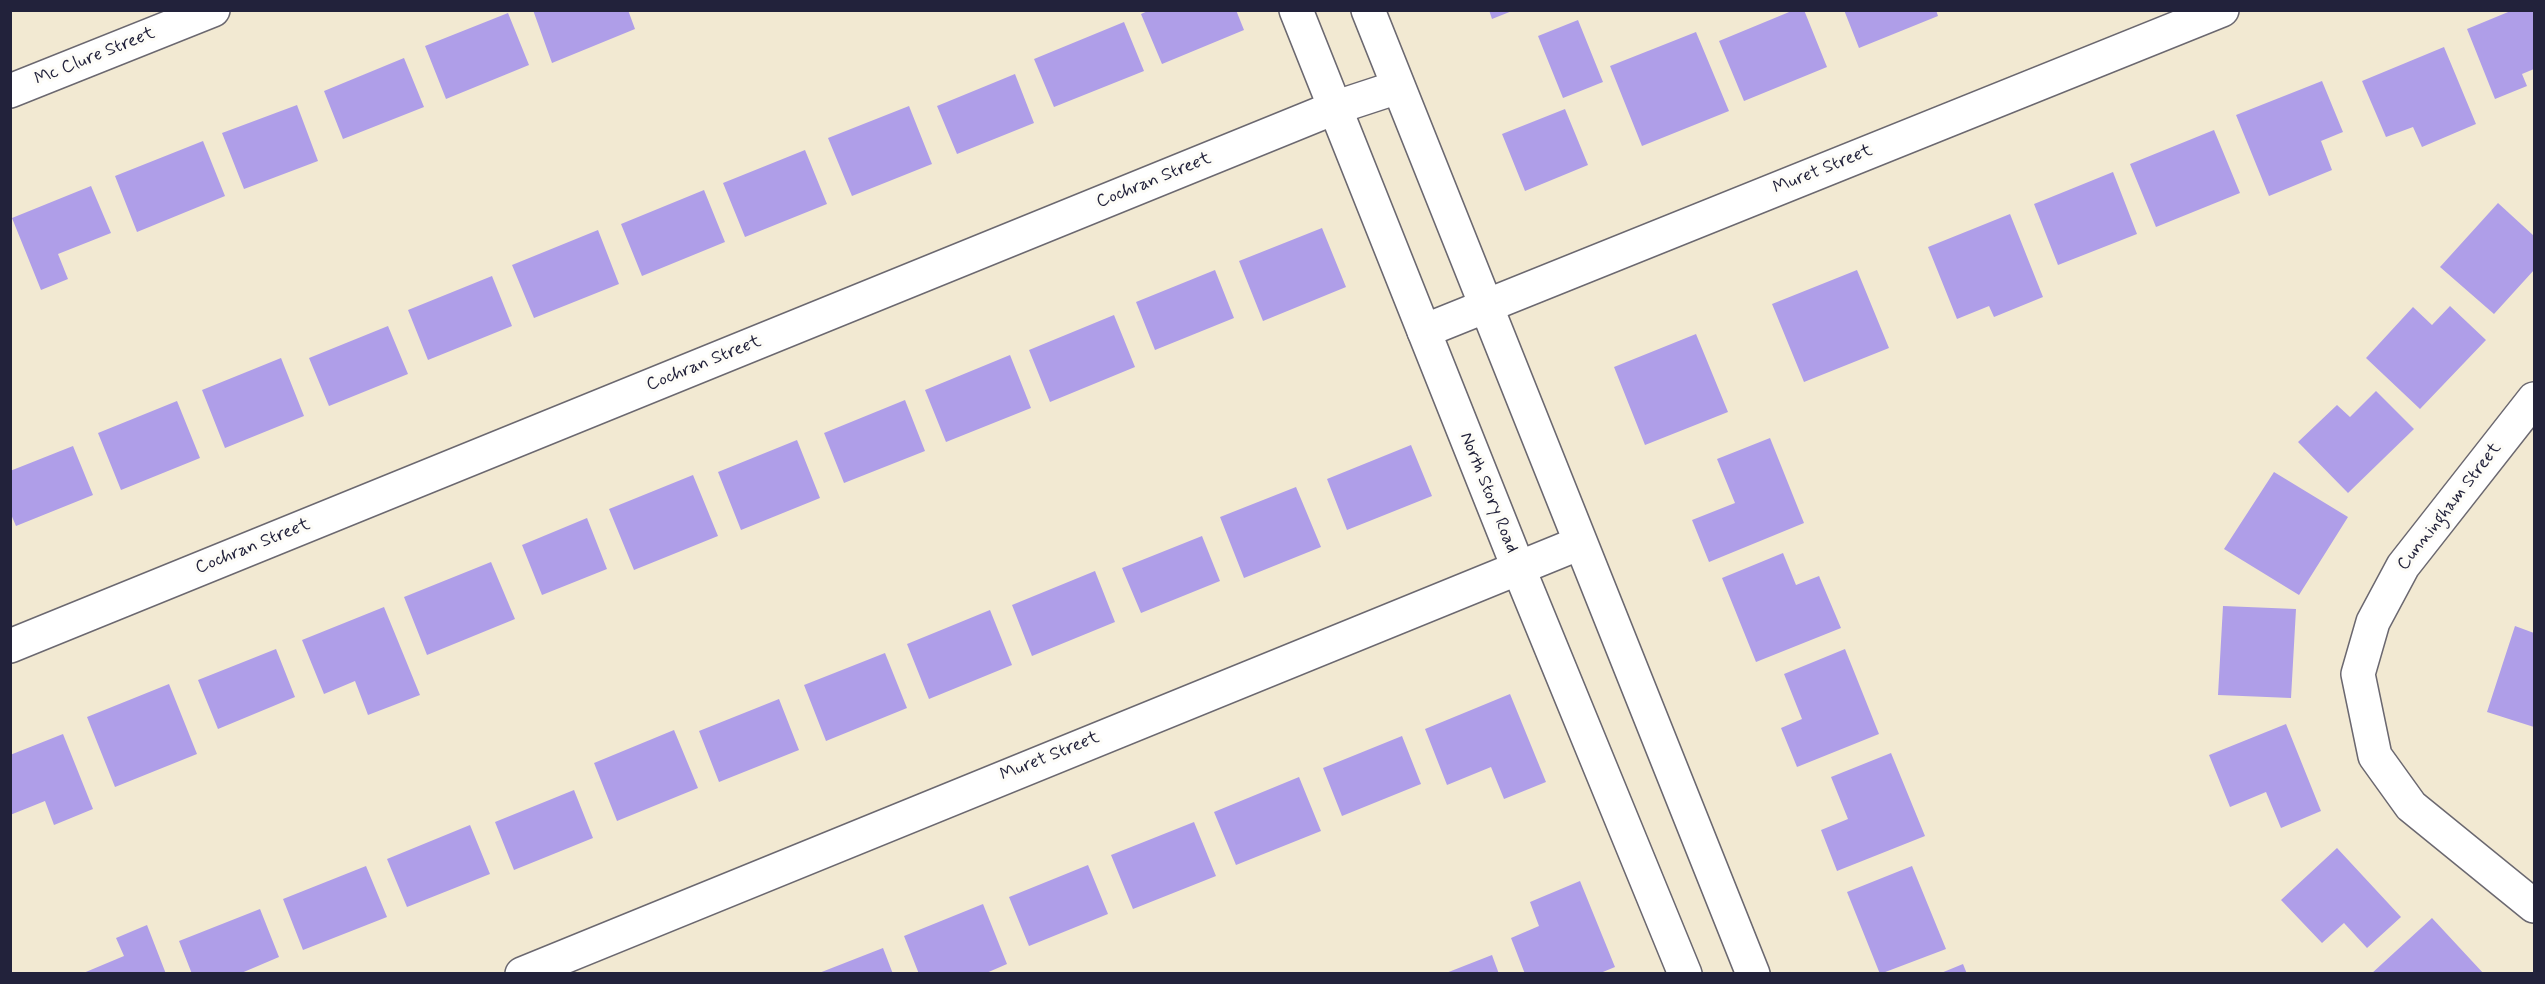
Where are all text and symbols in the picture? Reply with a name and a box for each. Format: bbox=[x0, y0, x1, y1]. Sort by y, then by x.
street label: Mc Clure Street bbox=[32, 23, 158, 91]
street label: Muret Street bbox=[1770, 140, 1876, 200]
street label: Cochran Street bbox=[1094, 148, 1214, 214]
street label: Cochran Street bbox=[644, 331, 764, 397]
street label: North Story Road bbox=[1454, 429, 1522, 557]
street label: Cunningham Street bbox=[2393, 439, 2507, 575]
street label: Cochran Street bbox=[193, 514, 313, 580]
street label: Muret Street bbox=[997, 727, 1103, 787]

